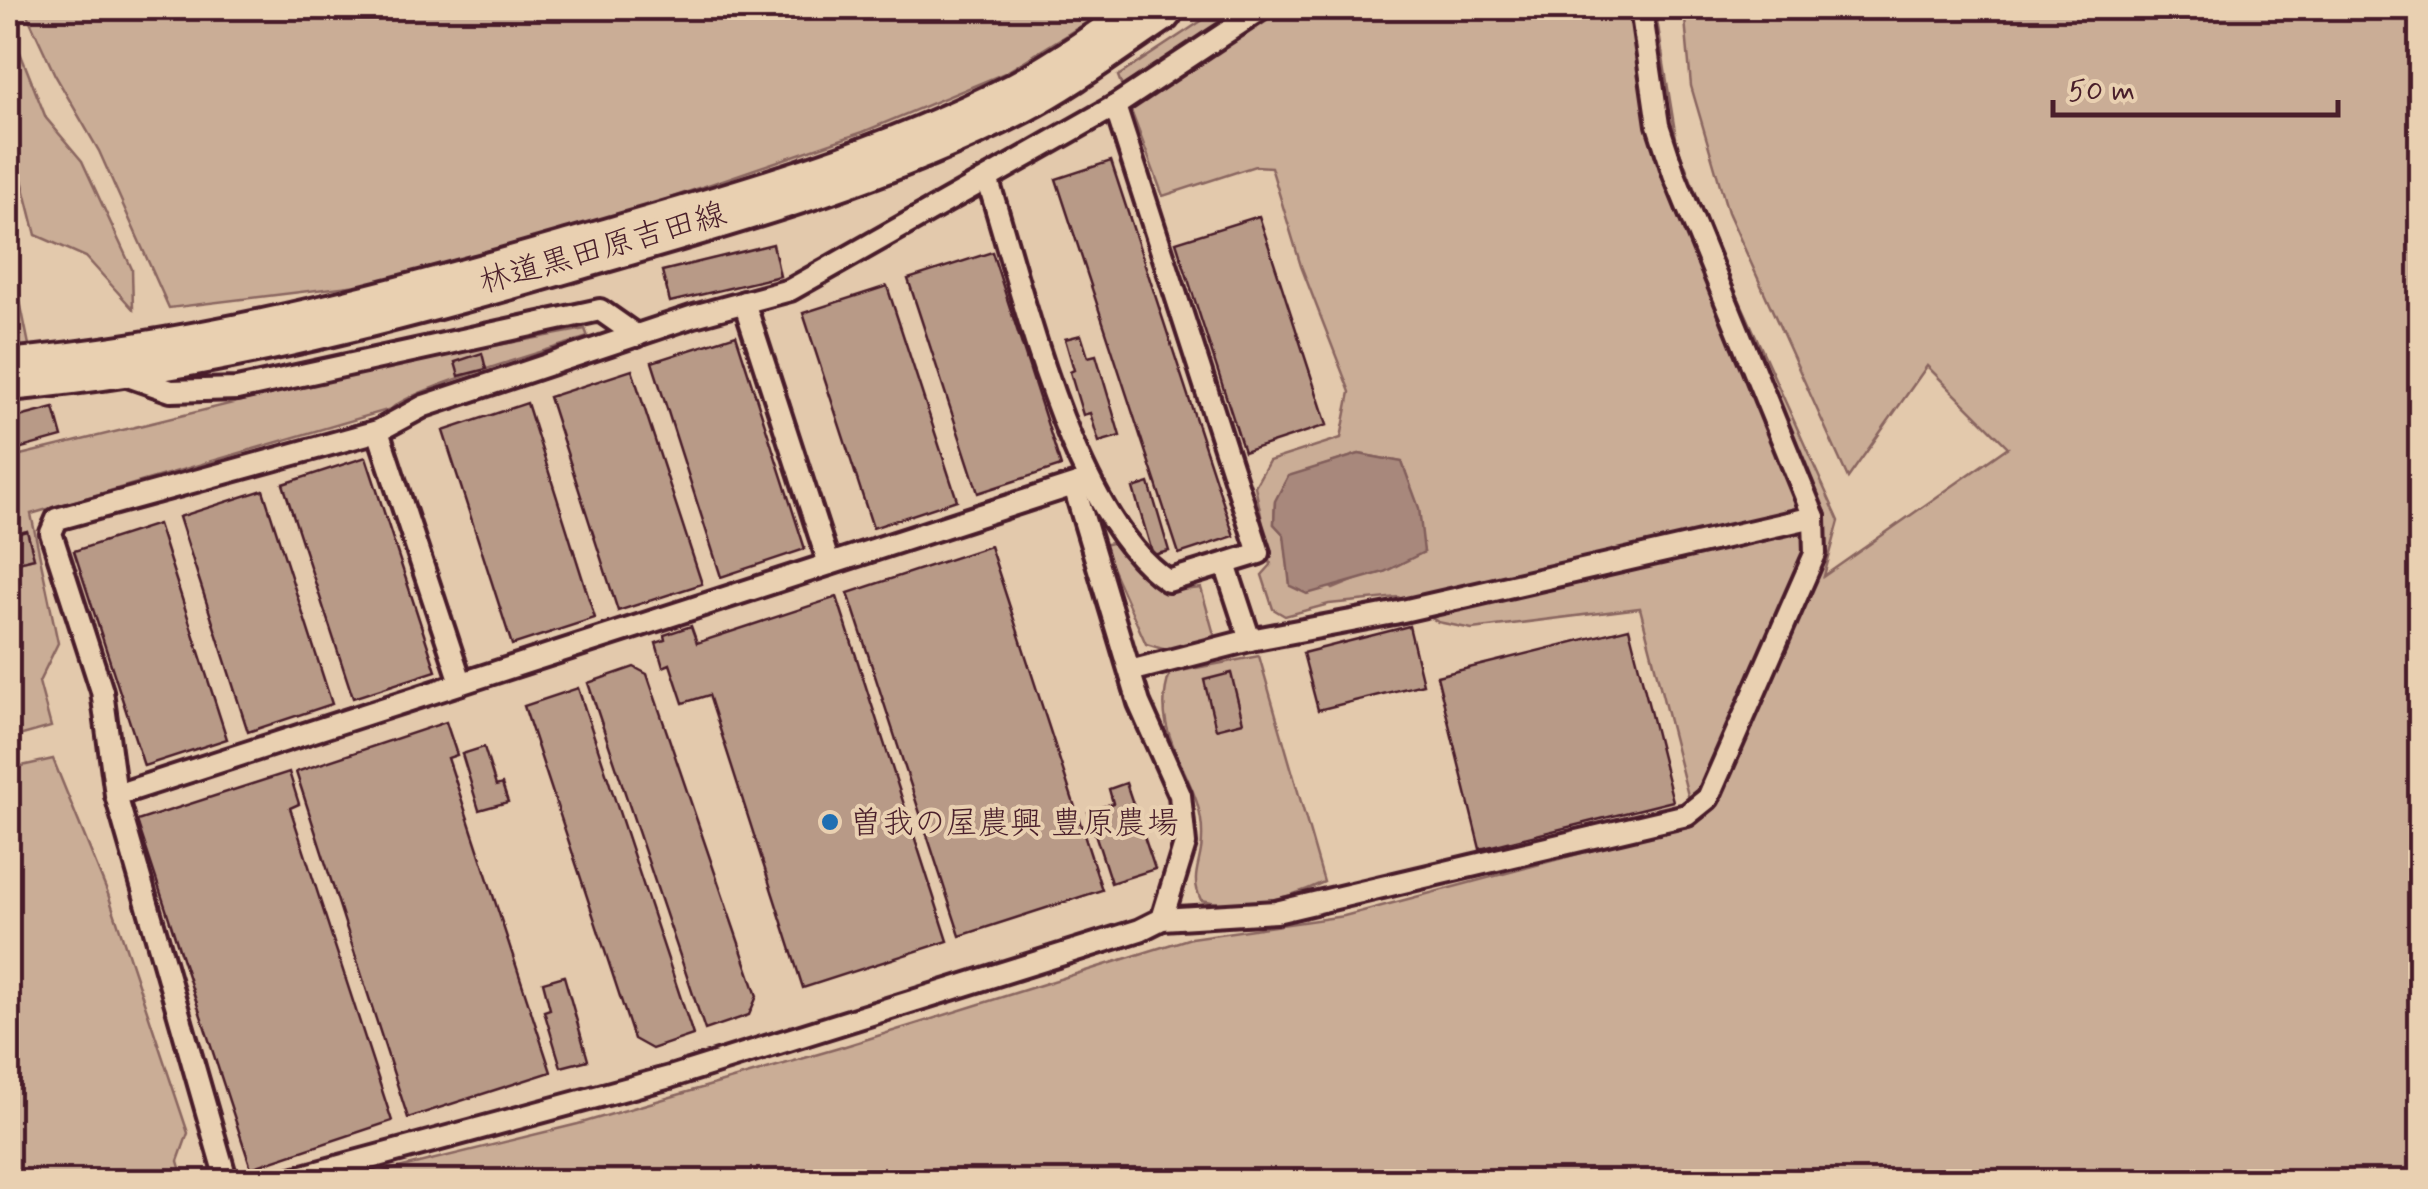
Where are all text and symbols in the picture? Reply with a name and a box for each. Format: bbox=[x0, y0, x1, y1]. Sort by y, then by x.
scale bar bbox=[2053, 55, 2338, 117]
text: 50 m bbox=[2068, 72, 2135, 111]
street label: 林道黒田原吉田線 bbox=[474, 193, 731, 304]
place label: 曽我の屋農興 豊原農場 bbox=[850, 803, 1179, 845]
marker: 曽我の屋農興 豊原農場 bbox=[819, 811, 841, 833]

